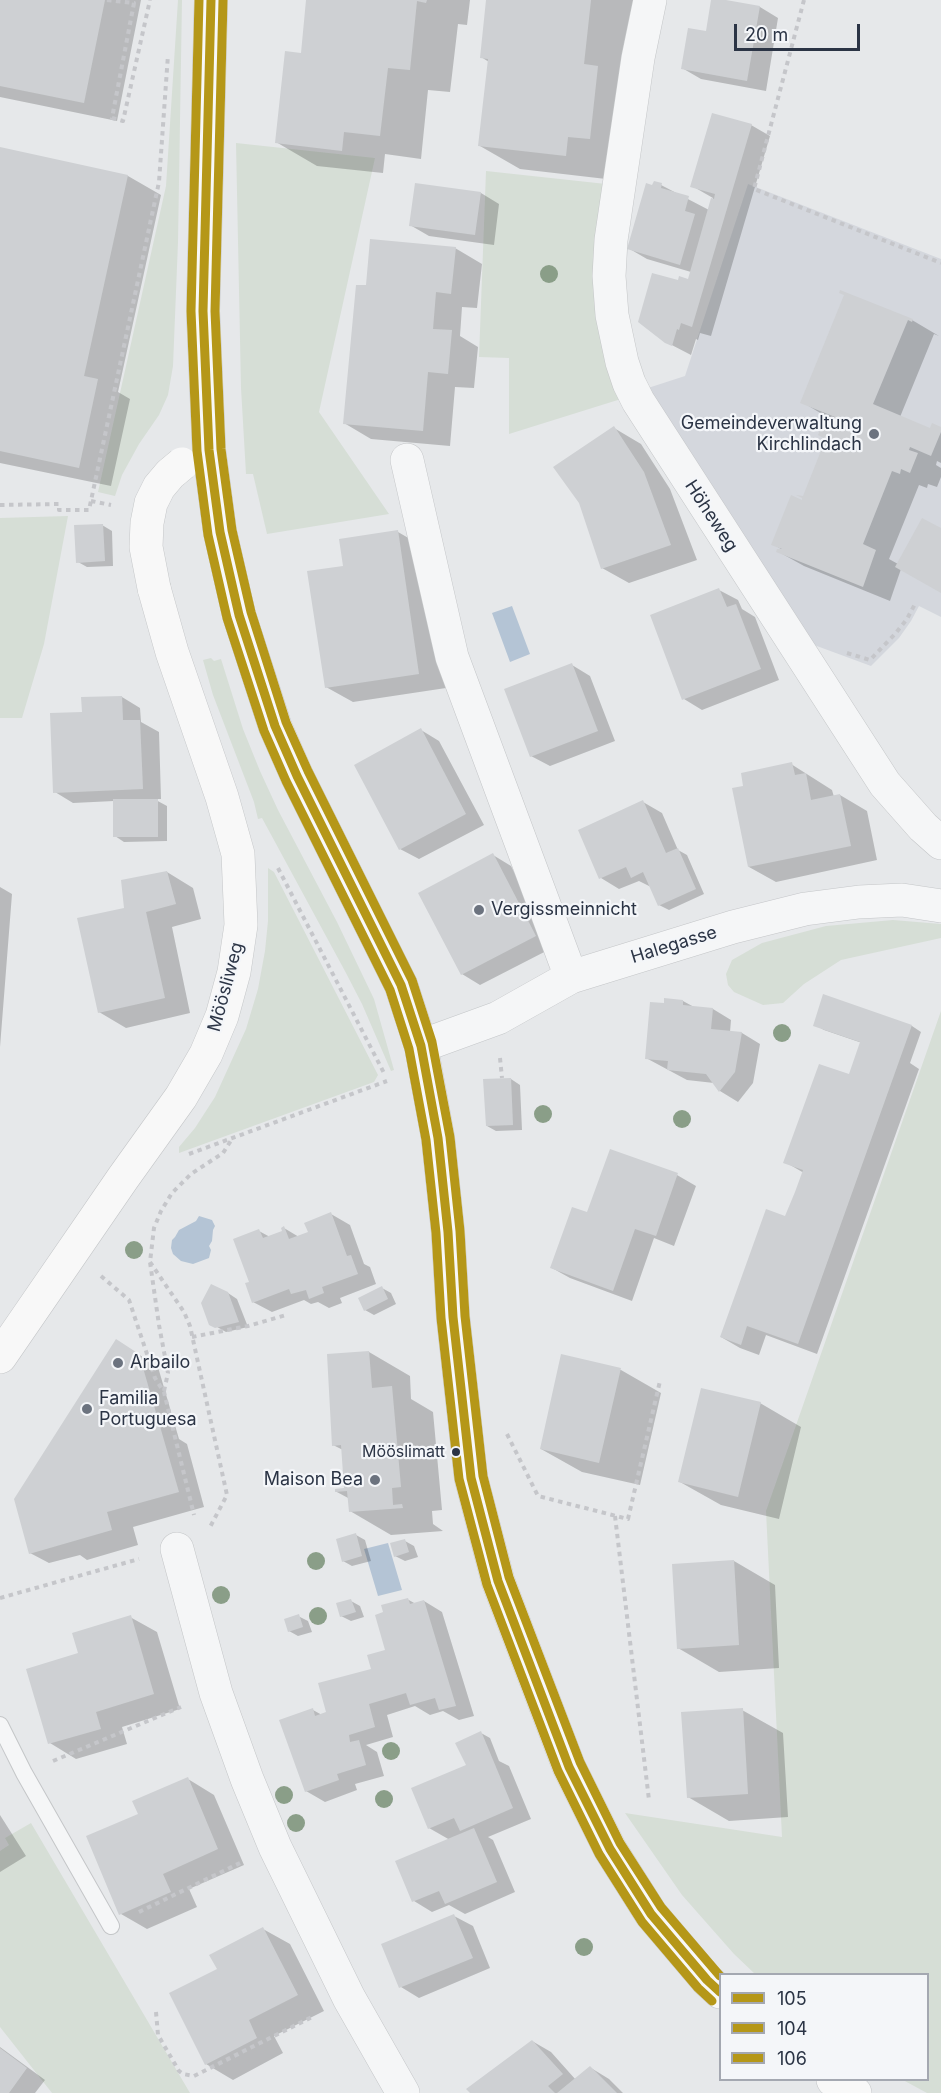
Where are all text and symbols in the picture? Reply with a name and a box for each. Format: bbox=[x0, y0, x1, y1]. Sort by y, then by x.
scale bar bbox=[737, 12, 863, 50]
text: 20 m bbox=[745, 24, 788, 45]
place label: Gemeindeverwaltung Kirchlindach bbox=[681, 413, 862, 456]
marker: Gemeindeverwaltung Kirchlindach bbox=[867, 427, 881, 441]
street label: Höheweg bbox=[680, 476, 742, 556]
place label: Vergissmeinnicht bbox=[491, 899, 637, 921]
marker: Vergissmeinnicht bbox=[472, 903, 486, 917]
street label: Halegasse bbox=[628, 922, 720, 968]
street label: Möösliweg bbox=[204, 940, 248, 1034]
place label: Arbailo bbox=[130, 1352, 190, 1374]
marker: Arbailo bbox=[111, 1356, 125, 1370]
place label: Familia Portuguesa bbox=[99, 1388, 197, 1430]
marker: Familia Portuguesa bbox=[80, 1402, 94, 1416]
place label: Mööslimatt bbox=[362, 1442, 445, 1462]
marker: Mööslimatt bbox=[450, 1446, 462, 1458]
place label: Maison Bea bbox=[264, 1469, 363, 1491]
marker: Maison Bea bbox=[368, 1473, 382, 1487]
legend bbox=[719, 1973, 929, 2081]
text: 105 bbox=[777, 1988, 807, 2009]
text: 104 bbox=[777, 2018, 807, 2039]
text: 106 bbox=[777, 2048, 807, 2069]

